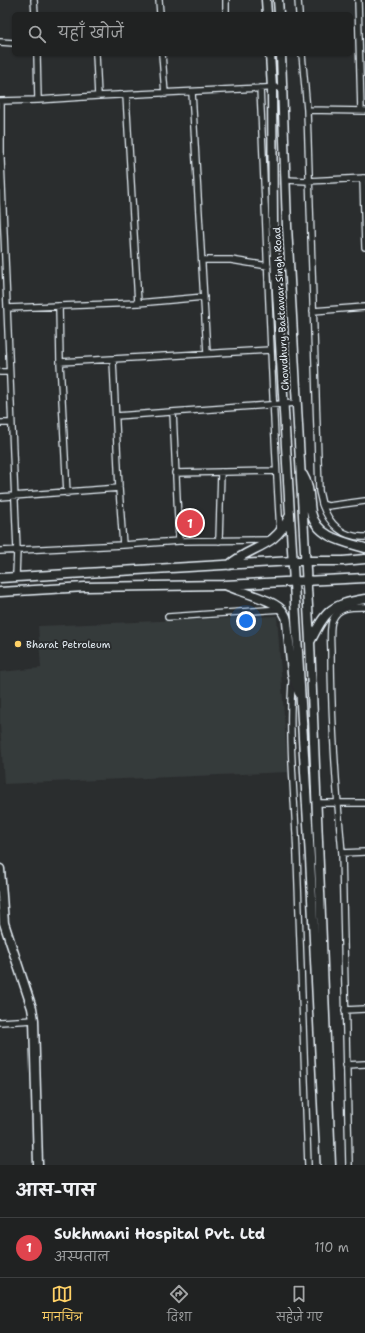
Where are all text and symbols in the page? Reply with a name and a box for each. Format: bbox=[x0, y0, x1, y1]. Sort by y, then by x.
search box bbox=[12, 12, 353, 56]
icon: search bbox=[26, 23, 48, 45]
text: यहाँ खोजें bbox=[58, 23, 124, 43]
street label: Chowdhury Baktawar Singh Road bbox=[270, 226, 292, 391]
pin: 1 bbox=[177, 508, 203, 538]
your location bbox=[236, 611, 256, 631]
place label: Bharat Petroleum bbox=[26, 638, 111, 651]
marker: Bharat Petroleum bbox=[13, 639, 23, 649]
text: आस-पास bbox=[16, 1179, 96, 1201]
text: Sukhmani Hospital Pvt. Ltd bbox=[54, 1224, 265, 1244]
text: 1 bbox=[26, 1239, 32, 1256]
text: 110 m bbox=[314, 1239, 349, 1256]
text: अस्पताल bbox=[54, 1248, 109, 1265]
tab: मानचित्र bbox=[42, 1283, 83, 1329]
tab: दिशा bbox=[167, 1283, 192, 1329]
tab: सहेजे गए bbox=[276, 1283, 323, 1329]

